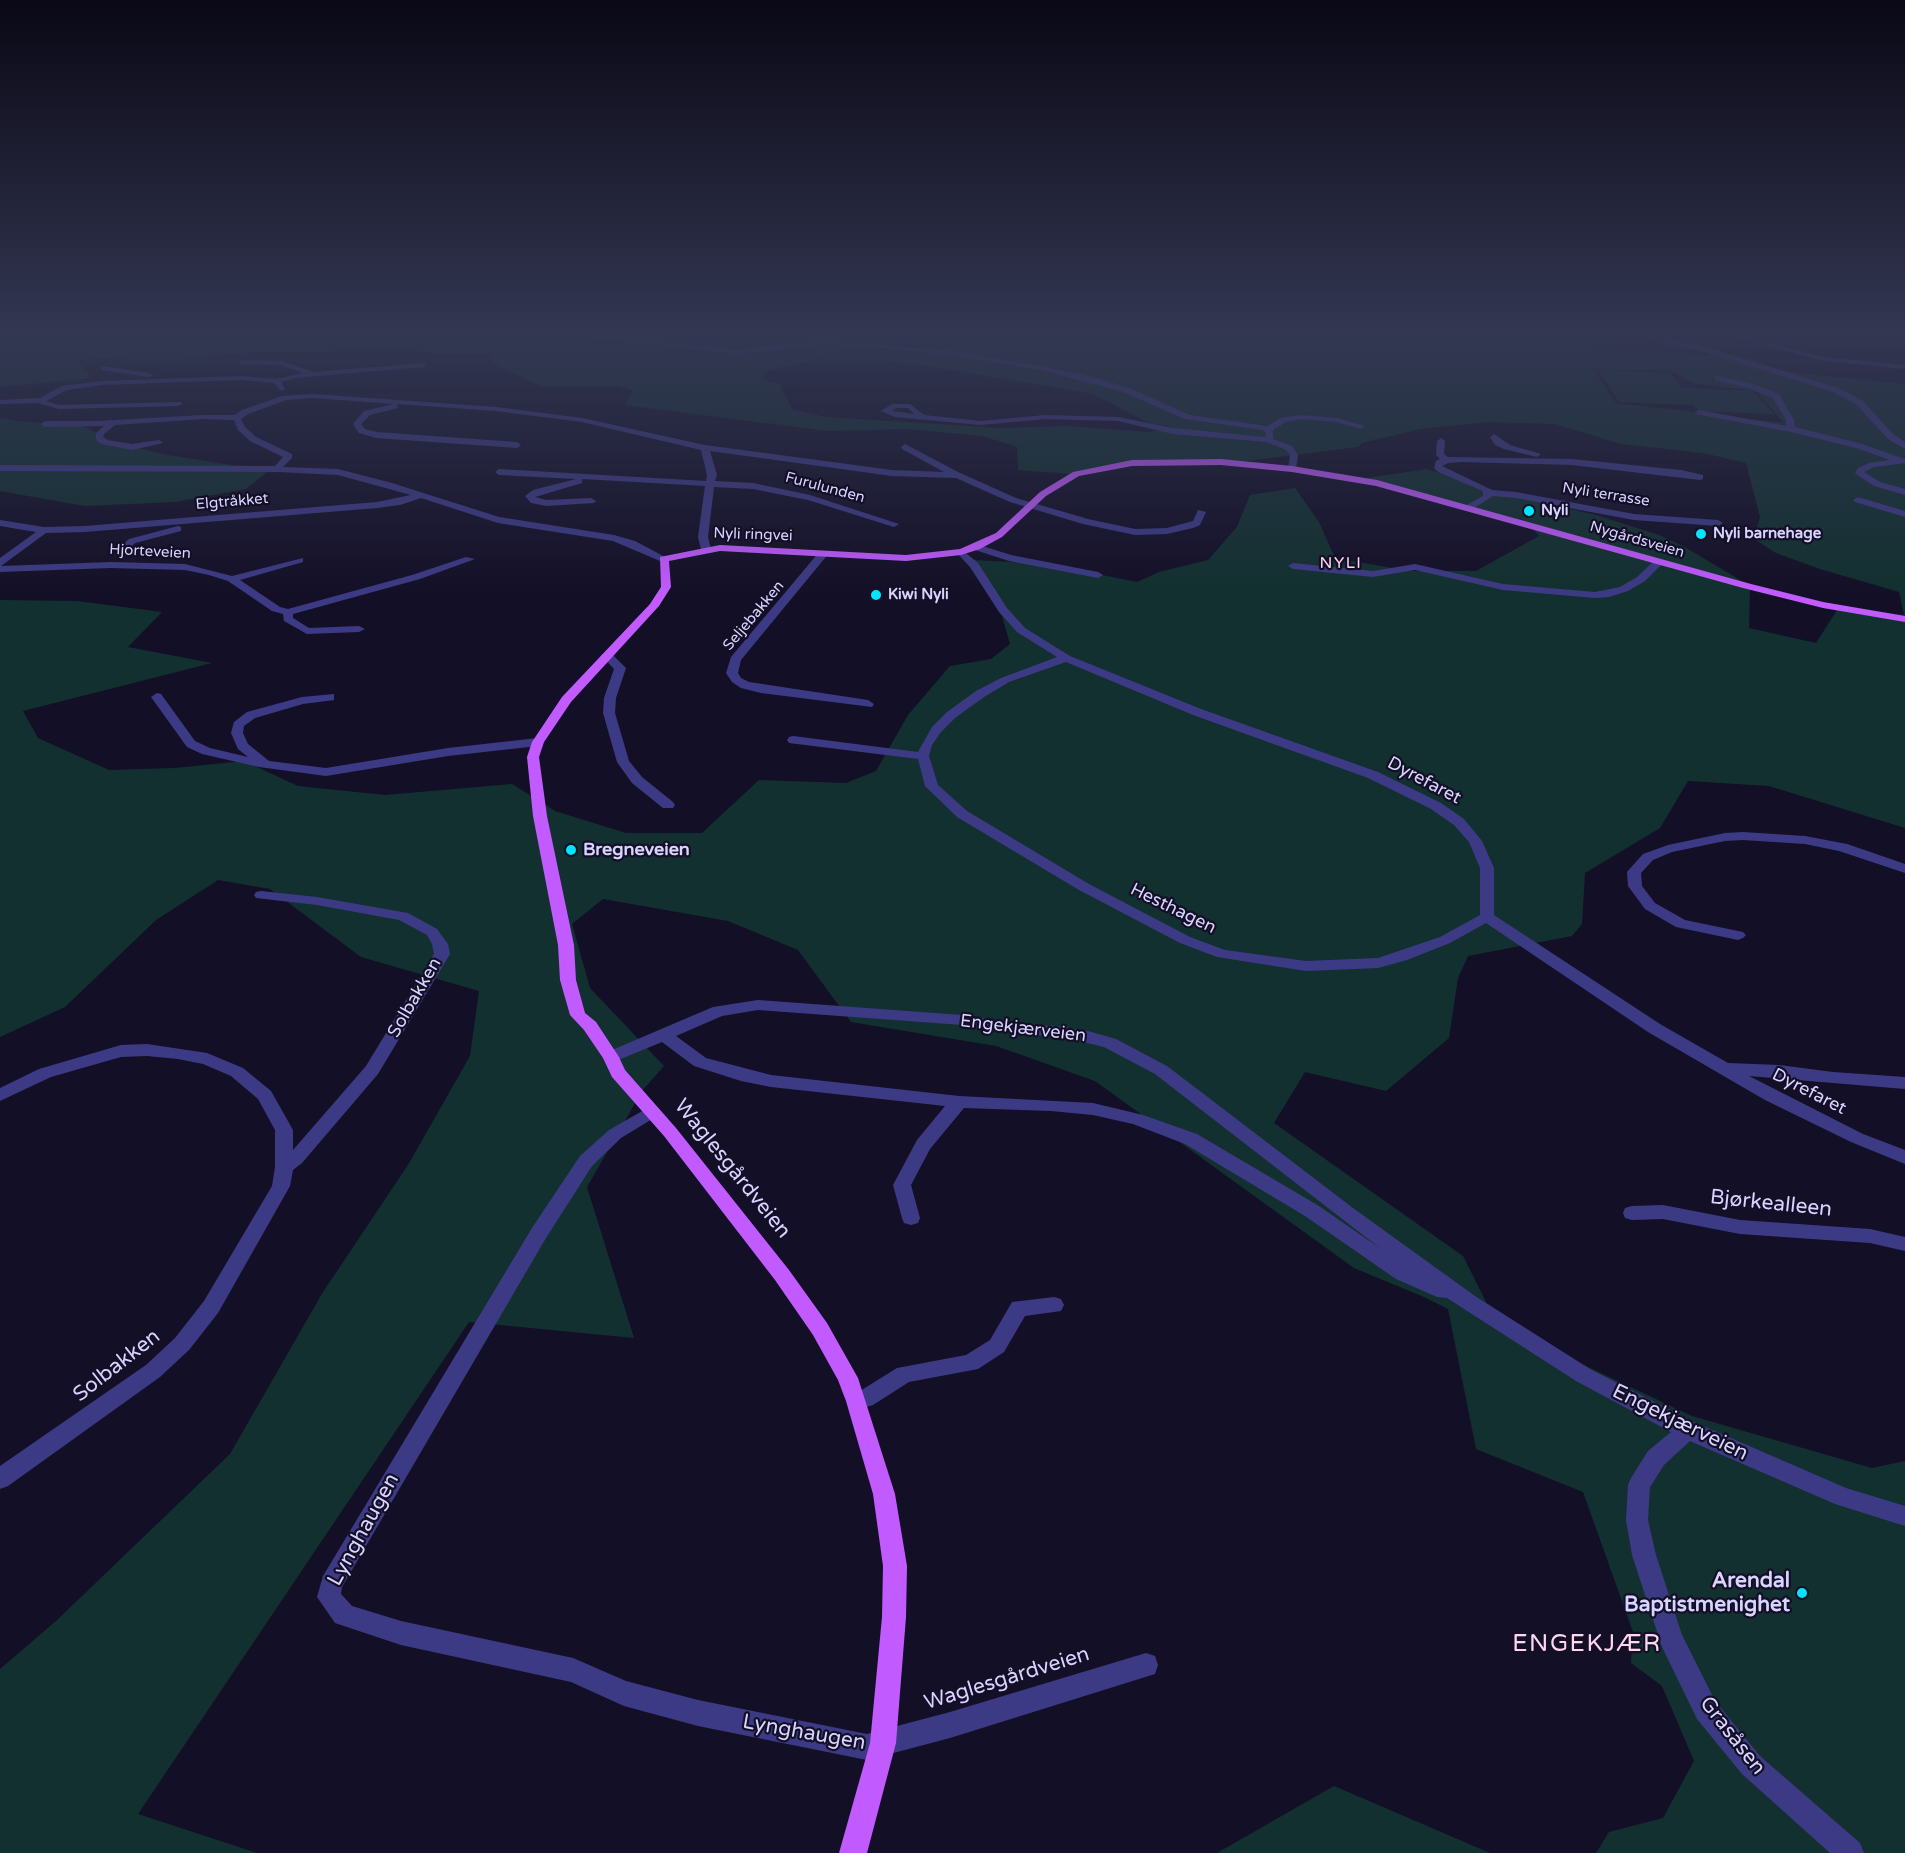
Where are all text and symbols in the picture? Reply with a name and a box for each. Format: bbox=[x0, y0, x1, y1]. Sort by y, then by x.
street label: Furulunden bbox=[783, 469, 867, 507]
street label: Nyli terrasse bbox=[1561, 479, 1651, 511]
street label: Elgtråkket bbox=[195, 490, 269, 514]
place label: Nyli bbox=[1541, 502, 1568, 520]
marker: Nyli bbox=[1522, 504, 1536, 518]
street label: Nygårdsveien bbox=[1588, 518, 1686, 562]
street label: Nyli ringvei bbox=[713, 525, 793, 545]
place label: Nyli barnehage bbox=[1713, 525, 1821, 543]
marker: Nyli barnehage bbox=[1694, 527, 1708, 541]
street label: Hjorteveien bbox=[109, 541, 191, 563]
district label: NYLI bbox=[1320, 554, 1362, 574]
street label: Seljebakken bbox=[720, 577, 788, 655]
place label: Kiwi Nyli bbox=[888, 586, 949, 604]
marker: Kiwi Nyli bbox=[869, 588, 883, 602]
street label: Dyrefaret bbox=[1383, 753, 1465, 809]
place label: Bregneveien bbox=[583, 839, 690, 861]
marker: Bregneveien bbox=[564, 843, 578, 857]
street label: Hesthagen bbox=[1127, 879, 1219, 939]
street label: Solbakken bbox=[383, 954, 447, 1042]
street label: Engekjærveien bbox=[959, 1011, 1087, 1047]
street label: Dyrefaret bbox=[1768, 1064, 1850, 1120]
street label: Waglesgårdveien bbox=[668, 1094, 796, 1244]
street label: Bjørkealleen bbox=[1709, 1185, 1833, 1223]
street label: Solbakken bbox=[69, 1324, 165, 1408]
street label: Engekjærveien bbox=[1608, 1379, 1752, 1467]
street label: Lynghaugen bbox=[323, 1469, 405, 1591]
place label: Arendal Baptistmenighet bbox=[1624, 1568, 1790, 1618]
marker: Arendal Baptistmenighet bbox=[1795, 1586, 1809, 1600]
district label: ENGEKJÆR bbox=[1512, 1631, 1662, 1659]
street label: Waglesgårdveien bbox=[921, 1642, 1093, 1716]
street label: Grasåsen bbox=[1694, 1692, 1770, 1780]
street label: Lynghaugen bbox=[740, 1710, 868, 1756]

